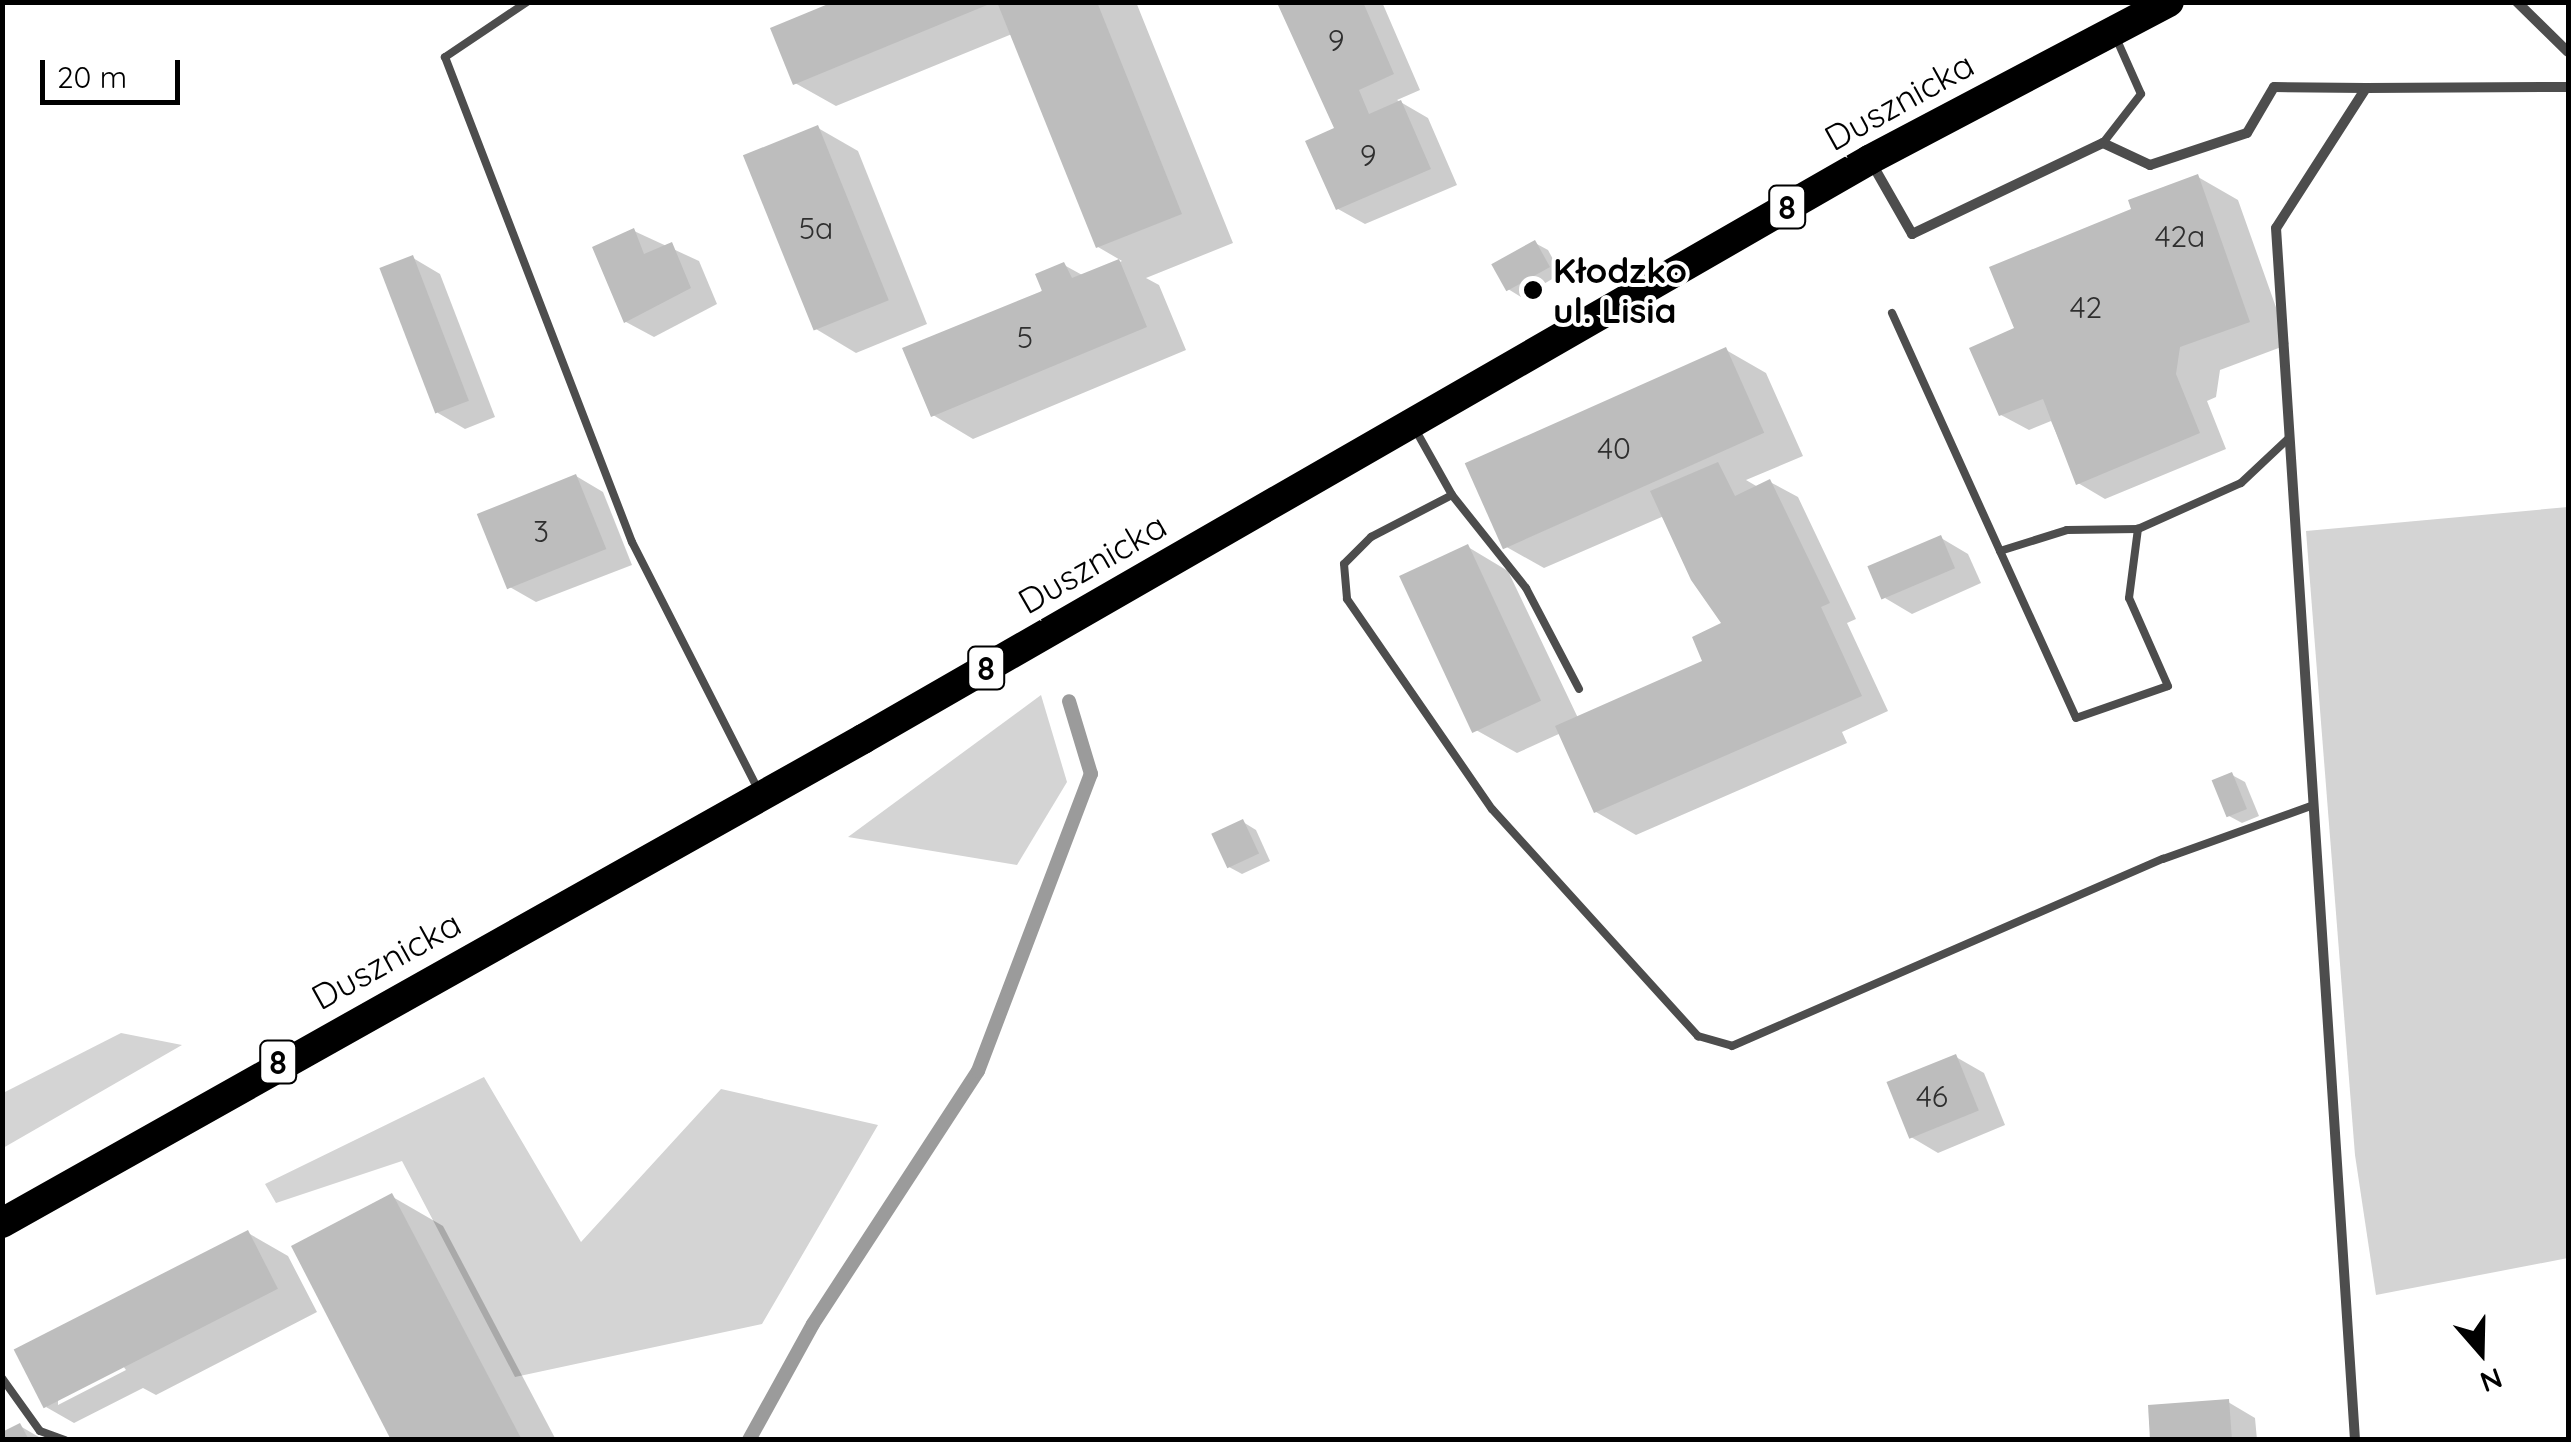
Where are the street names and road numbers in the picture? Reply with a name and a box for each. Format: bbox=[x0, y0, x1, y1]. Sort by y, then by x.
street label: Dusznicka bbox=[1817, 43, 1981, 159]
road number: 8 bbox=[1767, 180, 1807, 234]
street label: Dusznicka bbox=[1011, 504, 1173, 622]
road number: 8 bbox=[966, 641, 1006, 695]
street label: Dusznicka bbox=[304, 902, 468, 1018]
road number: 8 bbox=[258, 1035, 298, 1089]

